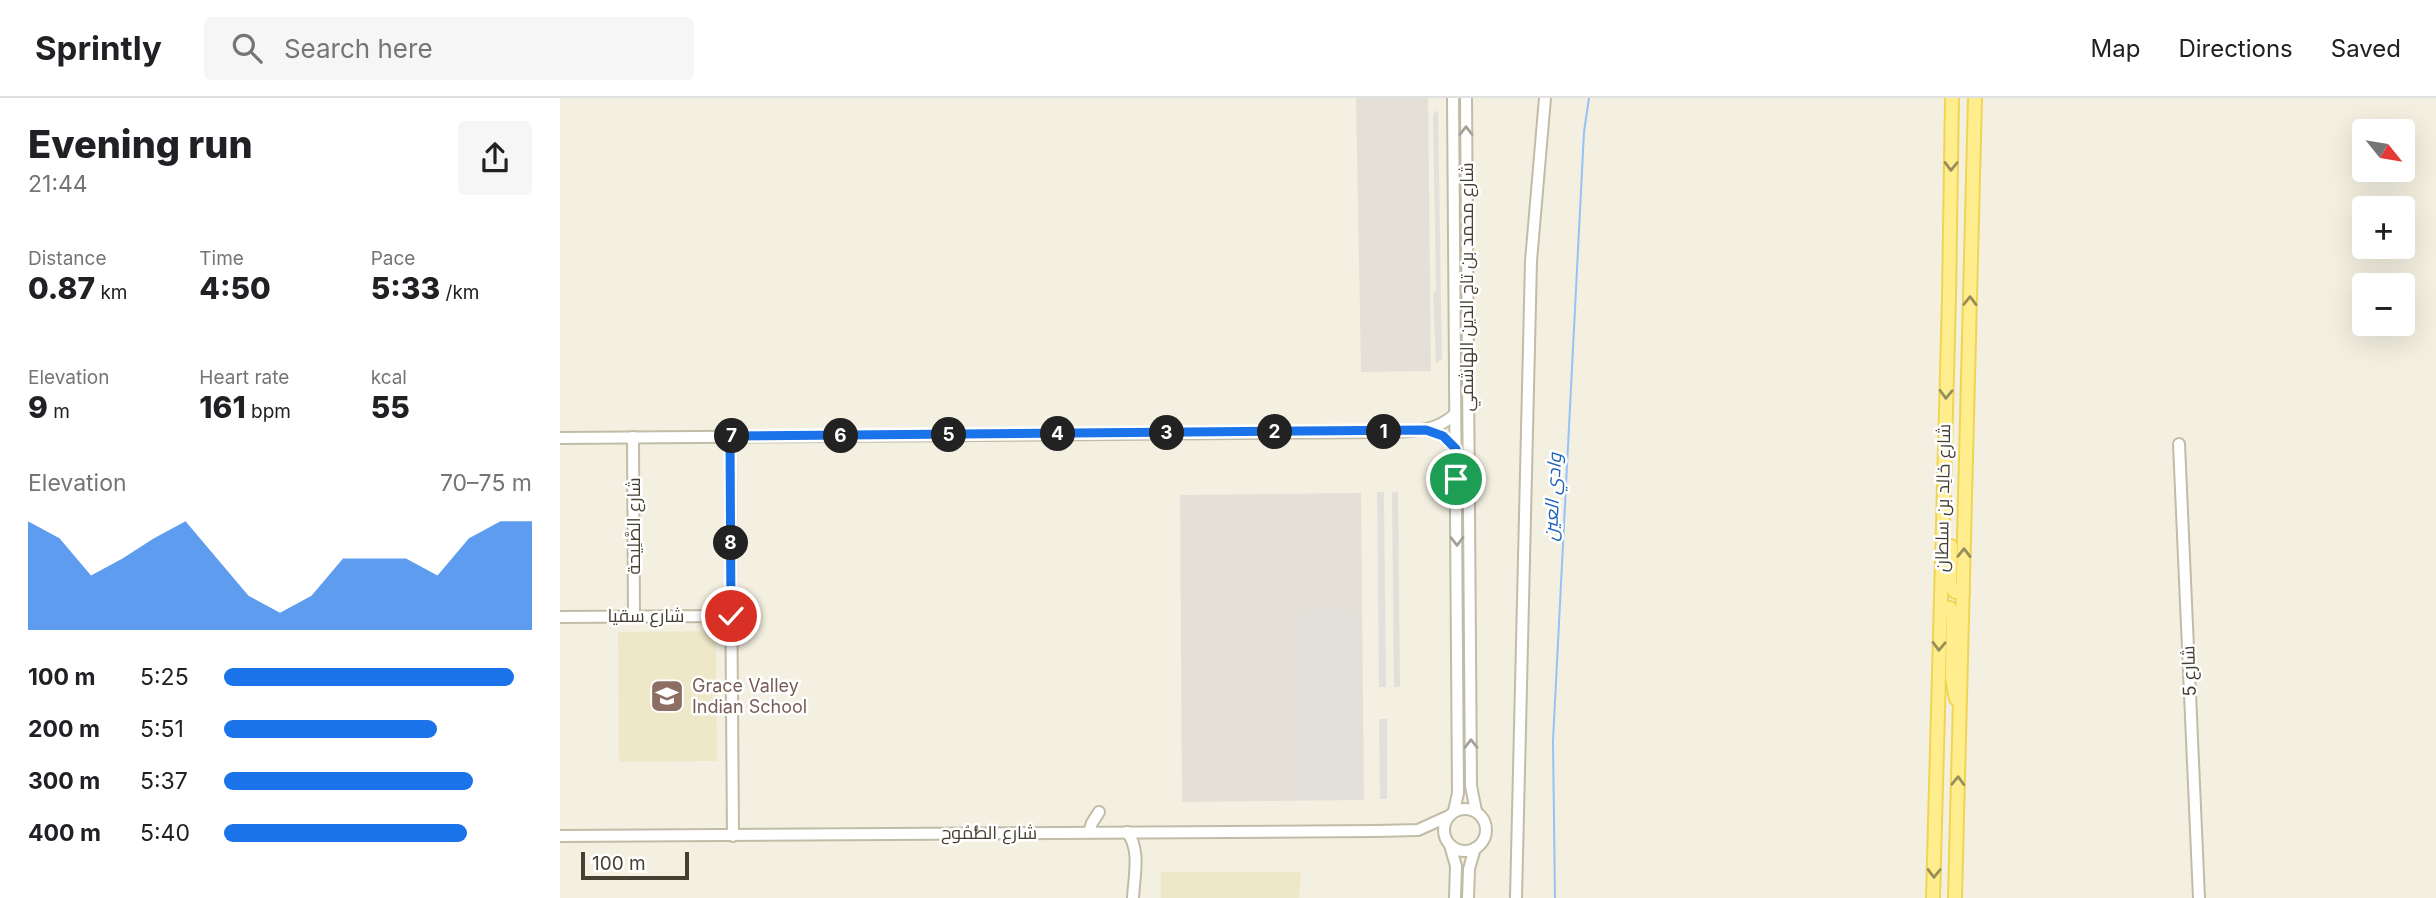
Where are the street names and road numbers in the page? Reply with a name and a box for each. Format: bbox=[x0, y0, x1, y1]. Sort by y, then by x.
street label: شارع محمد بن تاج الدين الهاشمي bbox=[1456, 162, 1481, 412]
street label: شارع خالِد بن سلطان bbox=[1931, 424, 1956, 572]
street label: شارع الصَّلِيحة bbox=[623, 477, 646, 575]
street label: شارع سقيا bbox=[608, 605, 684, 628]
street label: شارع 5 bbox=[2177, 645, 2202, 697]
street label: شارع الطُّمُوح bbox=[941, 822, 1037, 845]

